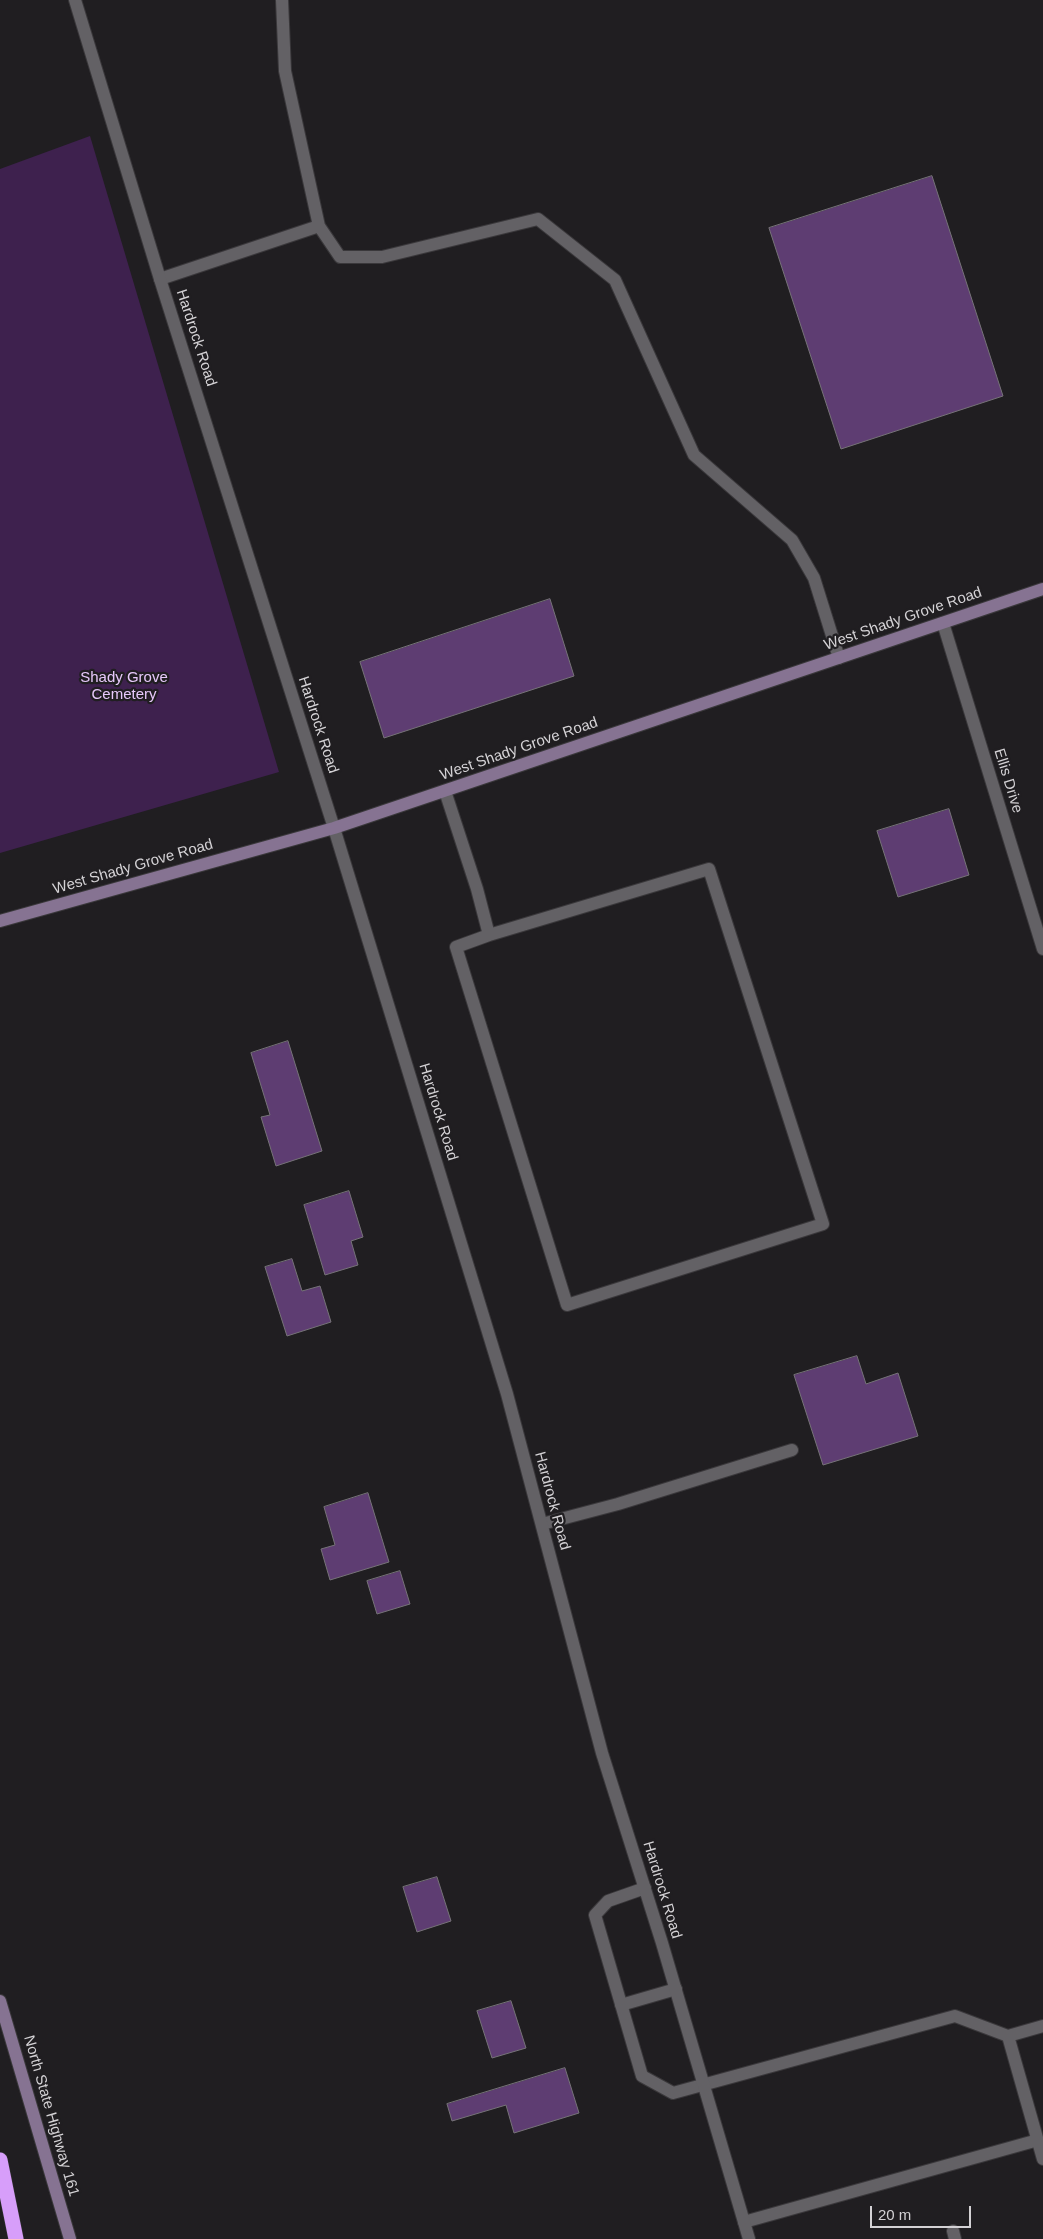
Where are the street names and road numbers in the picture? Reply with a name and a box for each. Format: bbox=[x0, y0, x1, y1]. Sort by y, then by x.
street label: Hardrock Road bbox=[172, 287, 220, 389]
street label: West Shady Grove Road bbox=[822, 584, 984, 654]
street label: Hardrock Road bbox=[294, 674, 342, 776]
street label: West Shady Grove Road bbox=[438, 714, 600, 784]
street label: Ellis Drive bbox=[990, 746, 1026, 816]
street label: West Shady Grove Road bbox=[51, 836, 215, 898]
street label: Hardrock Road bbox=[415, 1061, 461, 1163]
street label: Hardrock Road bbox=[530, 1450, 574, 1552]
street label: Hardrock Road bbox=[639, 1839, 685, 1941]
street label: North State Highway 161 bbox=[19, 2033, 83, 2199]

